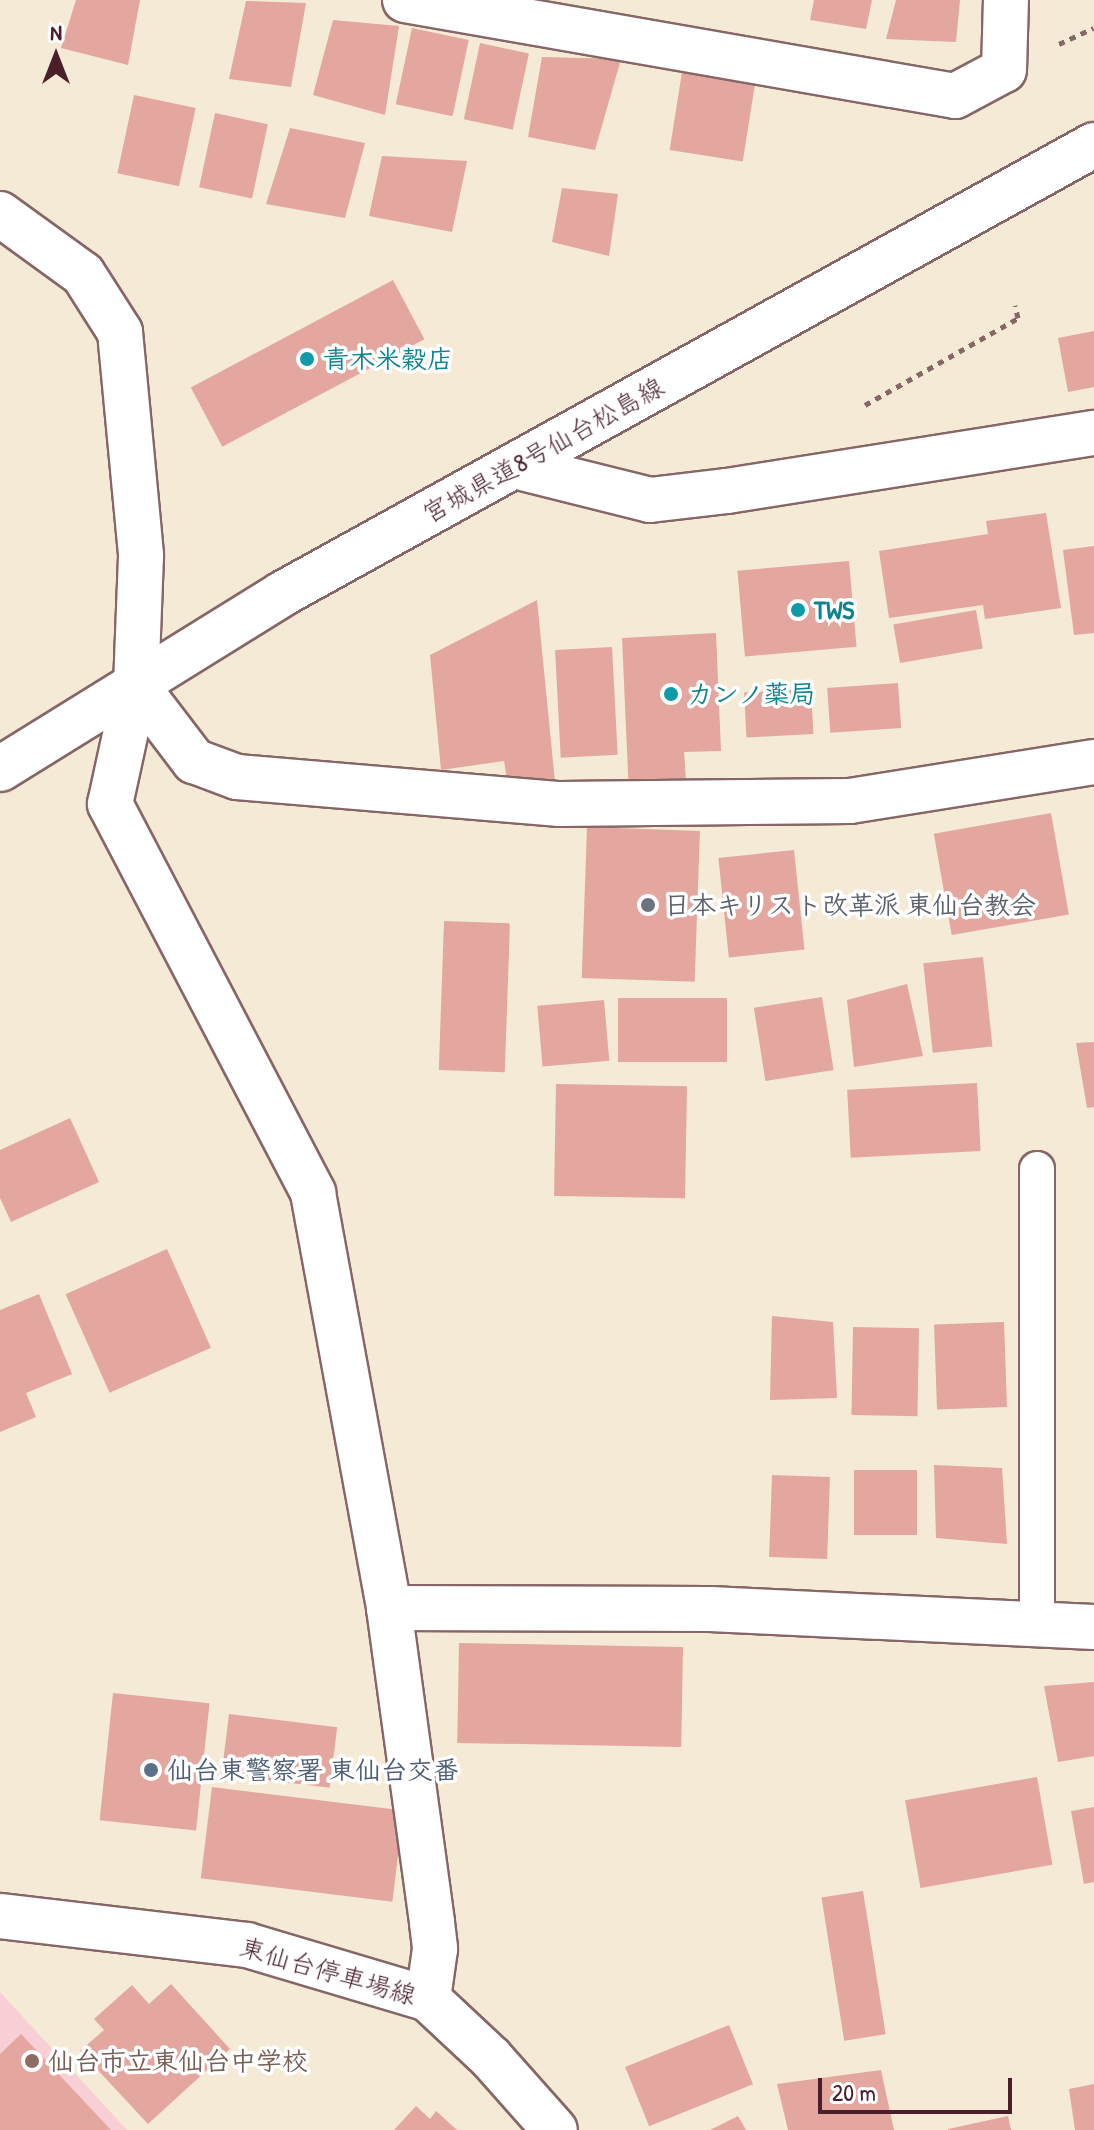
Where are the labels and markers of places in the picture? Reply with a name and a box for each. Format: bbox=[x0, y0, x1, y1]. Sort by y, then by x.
place label: 青木米穀店 bbox=[323, 343, 453, 375]
marker: 青木米穀店 bbox=[298, 350, 316, 368]
place label: TWS bbox=[814, 594, 854, 626]
marker: TWS bbox=[789, 601, 807, 619]
place label: カンノ薬局 bbox=[687, 678, 817, 710]
marker: カンノ薬局 bbox=[662, 685, 680, 703]
place label: 日本キリスト改革派 東仙台教会 bbox=[664, 889, 1034, 921]
marker: 日本キリスト改革派 東仙台教会 bbox=[639, 896, 657, 914]
place label: 仙台東警察署 東仙台交番 bbox=[167, 1754, 459, 1786]
marker: 仙台東警察署 東仙台交番 bbox=[142, 1761, 160, 1779]
place label: 仙台市立東仙台中学校 bbox=[48, 2045, 308, 2077]
marker: 仙台市立東仙台中学校 bbox=[23, 2052, 41, 2070]

